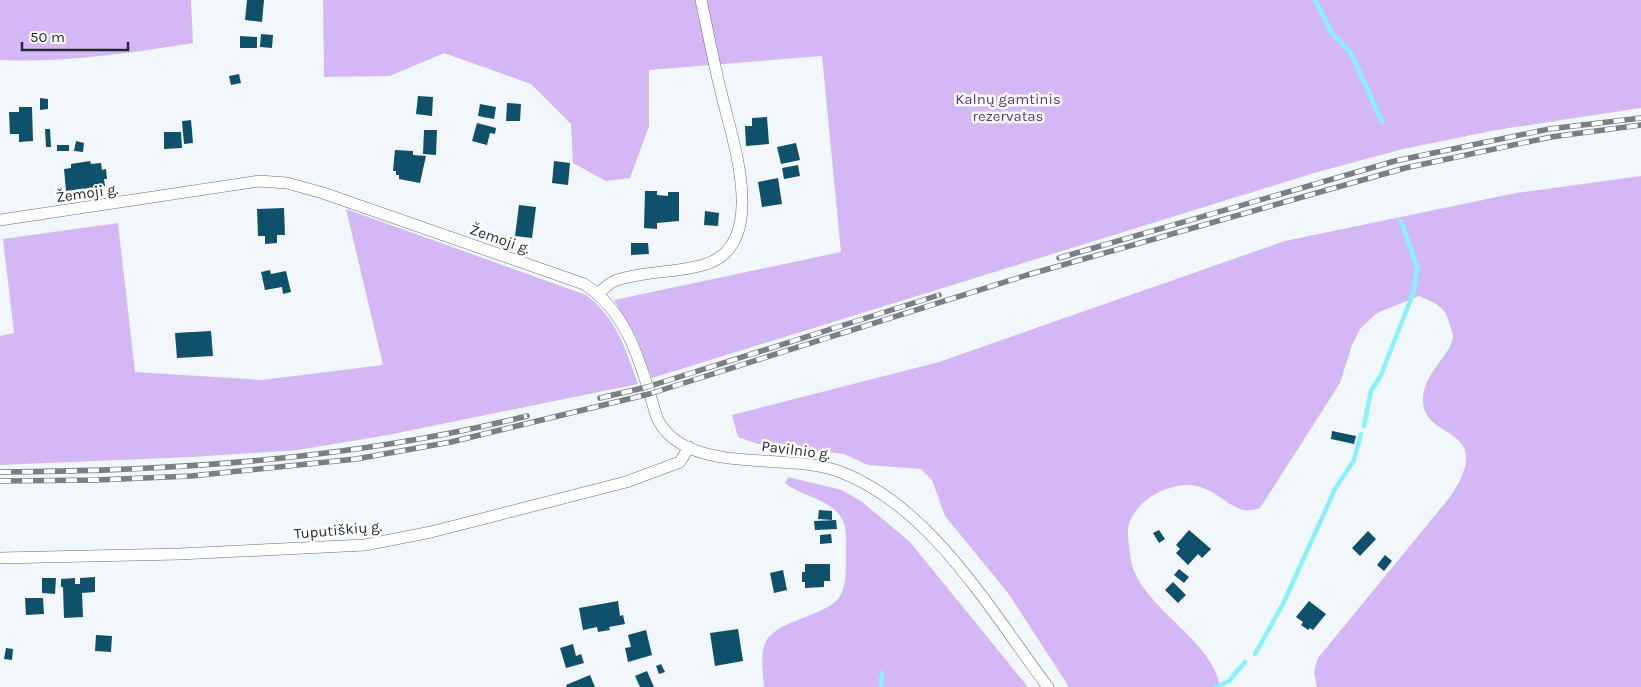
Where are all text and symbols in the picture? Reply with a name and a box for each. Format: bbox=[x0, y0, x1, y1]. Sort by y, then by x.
scale bar bbox=[22, 20, 129, 52]
text: 50 m bbox=[30, 28, 65, 46]
park label: Kalnų gamtinis rezervatas bbox=[955, 90, 1061, 125]
street label: Žemoji g. bbox=[55, 180, 120, 206]
street label: Žemoji g. bbox=[467, 220, 533, 258]
street label: Pavilnio g. bbox=[761, 437, 832, 463]
street label: Tuputiškių g. bbox=[293, 517, 383, 543]

